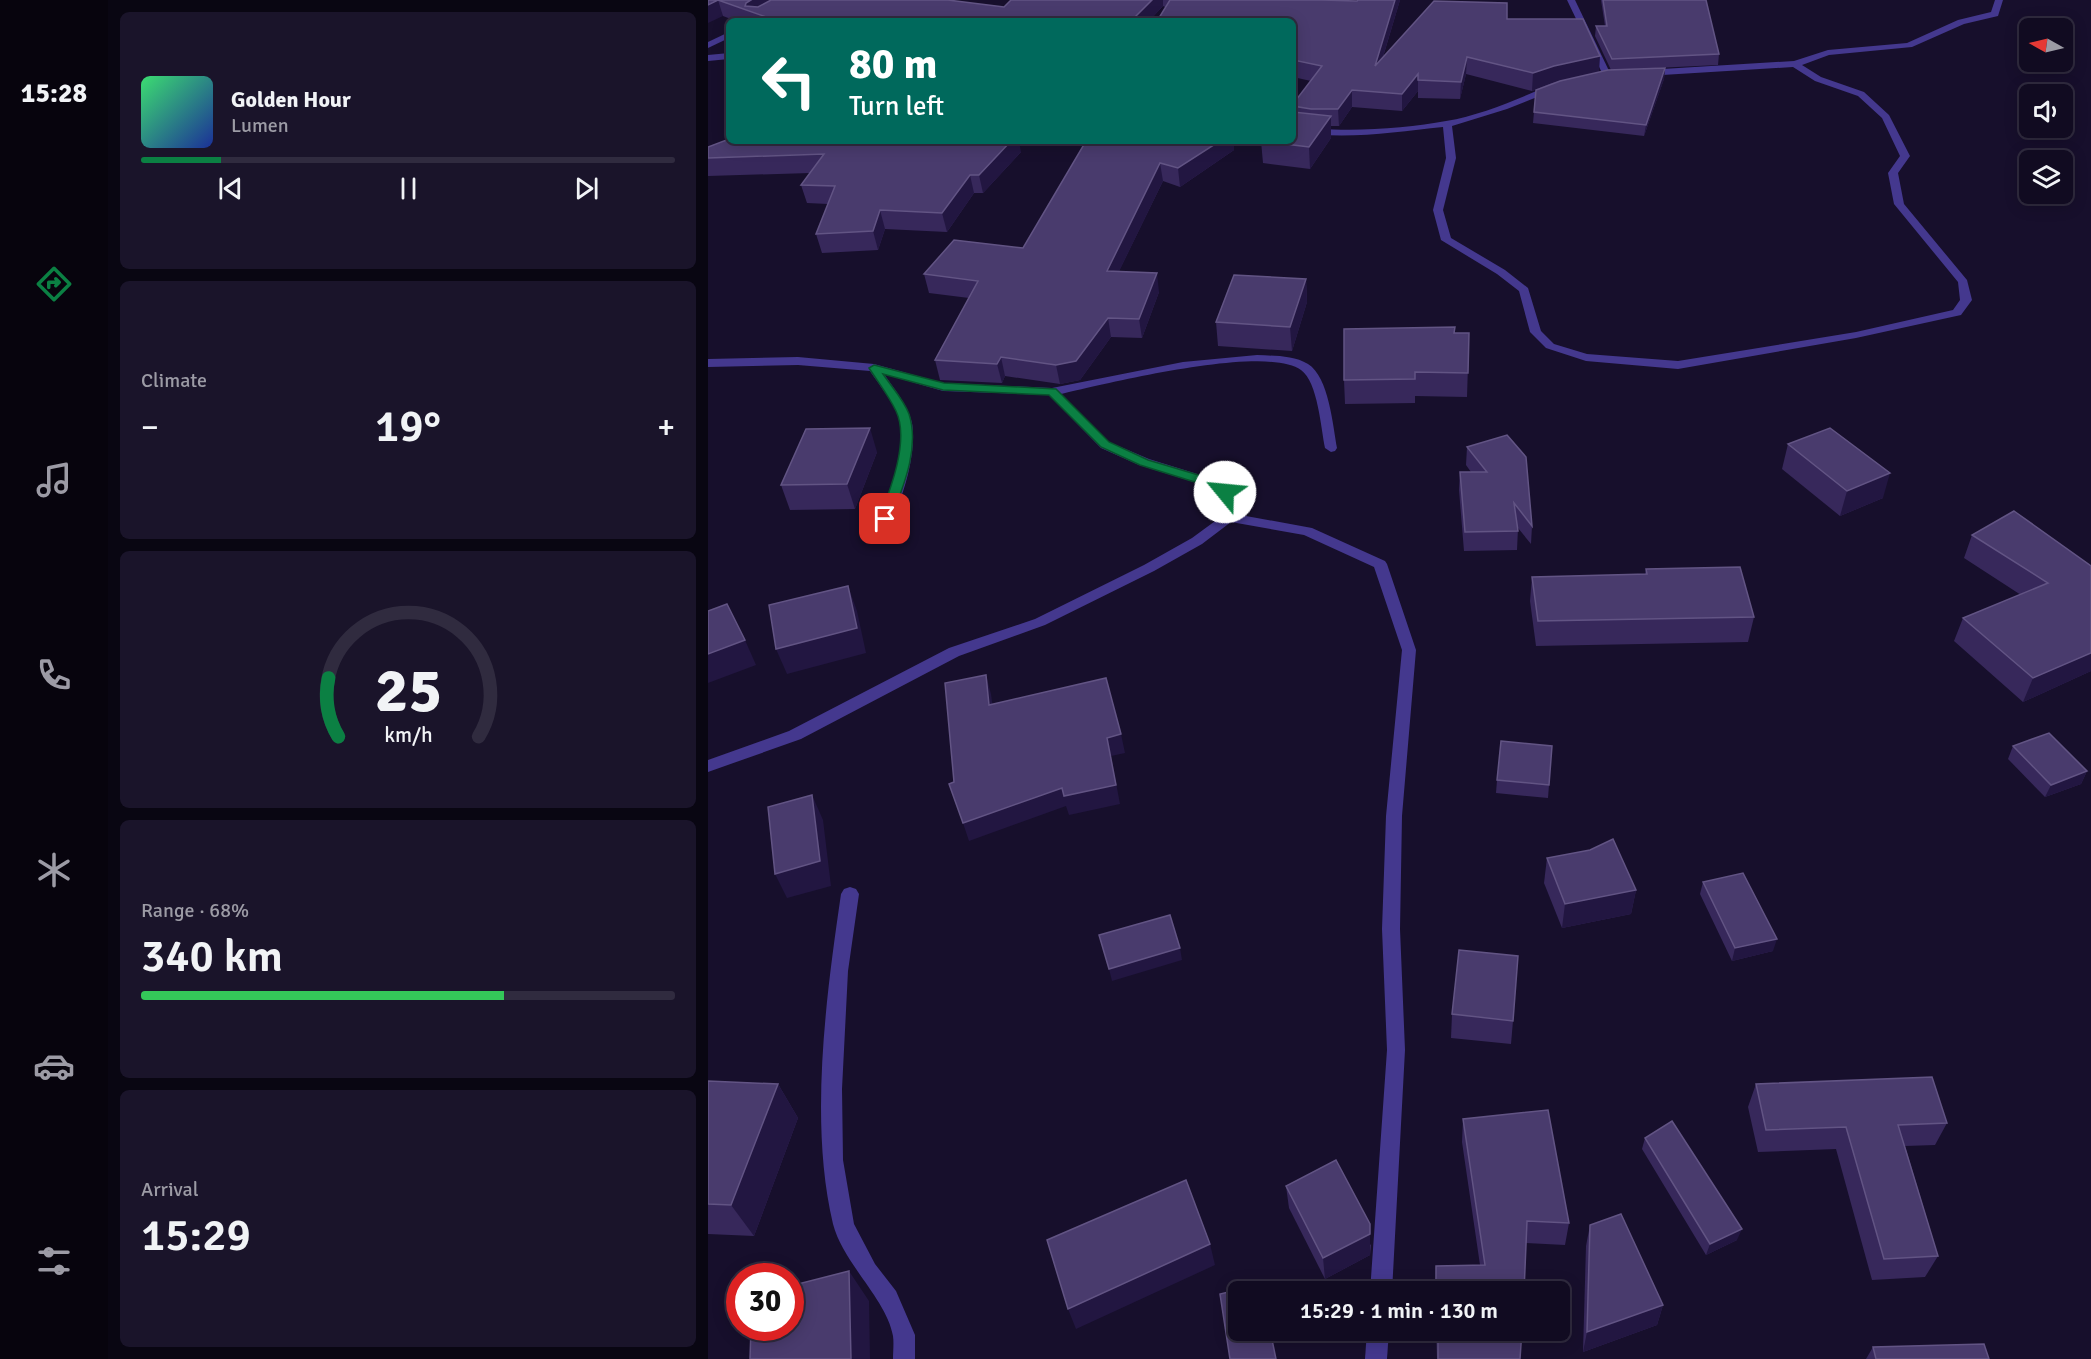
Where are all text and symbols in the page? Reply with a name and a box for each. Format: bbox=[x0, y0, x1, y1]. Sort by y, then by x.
north arrow bbox=[2019, 18, 2073, 72]
map controls bbox=[2019, 18, 2073, 204]
text: 80 m bbox=[849, 39, 938, 90]
icon: left bbox=[750, 42, 828, 120]
text: 15:28 bbox=[21, 77, 87, 110]
button: sound bbox=[2019, 84, 2073, 138]
text: Golden Hour bbox=[231, 86, 351, 113]
text: Turn left bbox=[849, 90, 944, 123]
text: Lumen bbox=[231, 113, 289, 138]
button: layers bbox=[2019, 150, 2073, 204]
icon: previous bbox=[214, 172, 247, 205]
icon: pause bbox=[392, 172, 425, 205]
icon: next bbox=[570, 172, 603, 205]
icon: directions bbox=[33, 263, 75, 305]
text: Climate bbox=[141, 368, 207, 393]
text: 19° bbox=[375, 399, 441, 454]
text: − bbox=[141, 407, 159, 448]
text: + bbox=[657, 407, 675, 448]
icon: music bbox=[33, 459, 75, 501]
position arrow bbox=[1193, 460, 1257, 524]
pin bbox=[859, 493, 910, 544]
icon: arrive bbox=[868, 502, 901, 535]
text: 25 bbox=[374, 652, 442, 729]
icon: phone bbox=[33, 654, 75, 696]
text: km/h bbox=[384, 722, 432, 748]
icon: climate bbox=[33, 849, 75, 891]
text: Range · 68% bbox=[141, 898, 249, 923]
text: 340 km bbox=[141, 929, 283, 984]
icon: car bbox=[33, 1045, 75, 1087]
text: Arrival bbox=[141, 1177, 199, 1202]
text: 15:29 bbox=[141, 1208, 251, 1263]
icon: filters bbox=[33, 1240, 75, 1282]
speed limit sign: 30 bbox=[726, 1263, 804, 1341]
text: 15:29 · 1 min · 130 m bbox=[1300, 1297, 1498, 1324]

